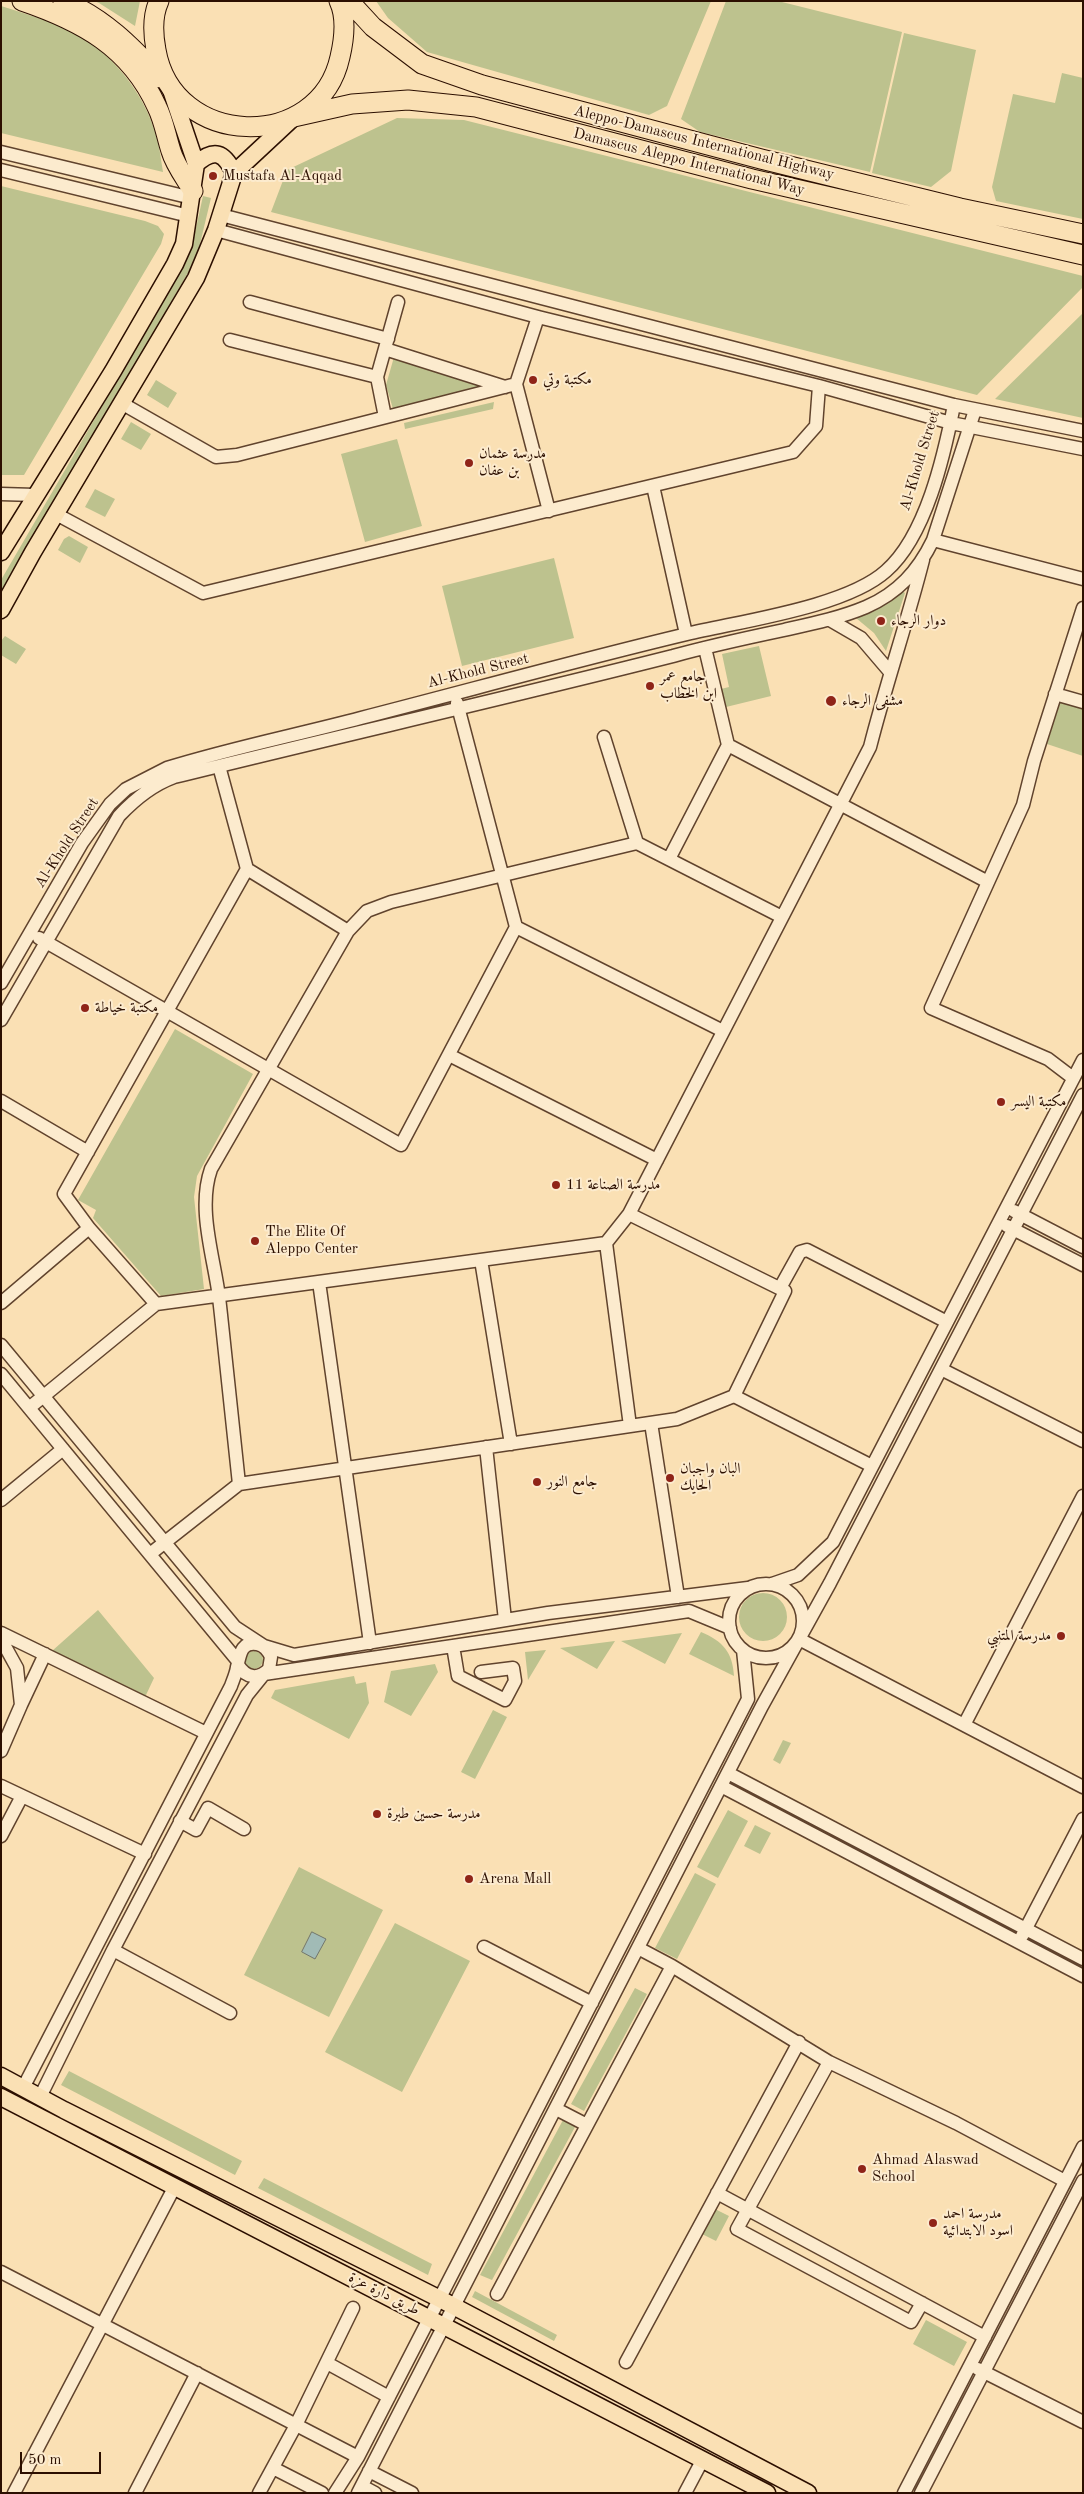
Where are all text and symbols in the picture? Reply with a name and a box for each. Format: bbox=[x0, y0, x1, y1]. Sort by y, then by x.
street label: Aleppo-Damascus International Highway bbox=[572, 102, 836, 184]
street label: Damascus Aleppo International Way bbox=[571, 124, 807, 200]
place label: Mustafa Al-Aqqad bbox=[223, 167, 342, 185]
marker: Mustafa Al-Aqqad bbox=[207, 170, 219, 182]
place label: مكتبة وتي bbox=[543, 371, 592, 389]
marker: مكتبة وتي bbox=[527, 374, 539, 386]
street label: Al-Khold Street bbox=[896, 409, 944, 513]
place label: مدرسة عثمان بن عفان bbox=[479, 445, 546, 480]
marker: مدرسة عثمان بن عفان bbox=[463, 457, 475, 469]
place label: دوار الرجاء bbox=[891, 612, 946, 630]
marker: دوار الرجاء bbox=[875, 615, 887, 627]
street label: Al-Khold Street bbox=[425, 650, 531, 692]
place label: جامع عمر ابن الخطاب bbox=[660, 668, 717, 703]
marker: جامع عمر ابن الخطاب bbox=[644, 680, 656, 692]
place label: مشفى الرجاء bbox=[842, 692, 903, 710]
marker: مشفى الرجاء bbox=[824, 694, 838, 708]
street label: Al-Khold Street bbox=[31, 795, 103, 891]
place label: مكتبة خياطة bbox=[95, 999, 158, 1017]
marker: مكتبة خياطة bbox=[79, 1002, 91, 1014]
place label: مكتبة اليسر bbox=[1011, 1093, 1066, 1111]
marker: مكتبة اليسر bbox=[995, 1096, 1007, 1108]
place label: مدرسة الصناعة 11 bbox=[566, 1176, 660, 1194]
marker: مدرسة الصناعة 11 bbox=[550, 1179, 562, 1191]
place label: The Elite Of Aleppo Center bbox=[265, 1223, 358, 1258]
marker: The Elite Of Aleppo Center bbox=[249, 1235, 261, 1247]
place label: البان واجبان الحايك bbox=[680, 1460, 741, 1495]
marker: البان واجبان الحايك bbox=[664, 1472, 676, 1484]
place label: جامع النور bbox=[547, 1473, 598, 1491]
marker: جامع النور bbox=[531, 1476, 543, 1488]
place label: مدرسة المتنبي bbox=[987, 1627, 1051, 1645]
marker: مدرسة المتنبي bbox=[1055, 1630, 1067, 1642]
place label: مدرسة حسين طبرة bbox=[387, 1805, 481, 1823]
marker: مدرسة حسين طبرة bbox=[371, 1808, 383, 1820]
place label: Arena Mall bbox=[479, 1870, 551, 1888]
marker: Arena Mall bbox=[463, 1873, 475, 1885]
place label: Ahmad Alaswad School bbox=[872, 2151, 979, 2186]
marker: Ahmad Alaswad School bbox=[856, 2163, 868, 2175]
place label: مدرسة احمد اسود الابتدائية bbox=[943, 2205, 1013, 2240]
marker: مدرسة احمد اسود الابتدائية bbox=[927, 2217, 939, 2229]
street label: طريق دارة عزة bbox=[346, 2268, 422, 2320]
scale bar bbox=[22, 2442, 104, 2474]
text: 50 m bbox=[28, 2453, 62, 2468]

